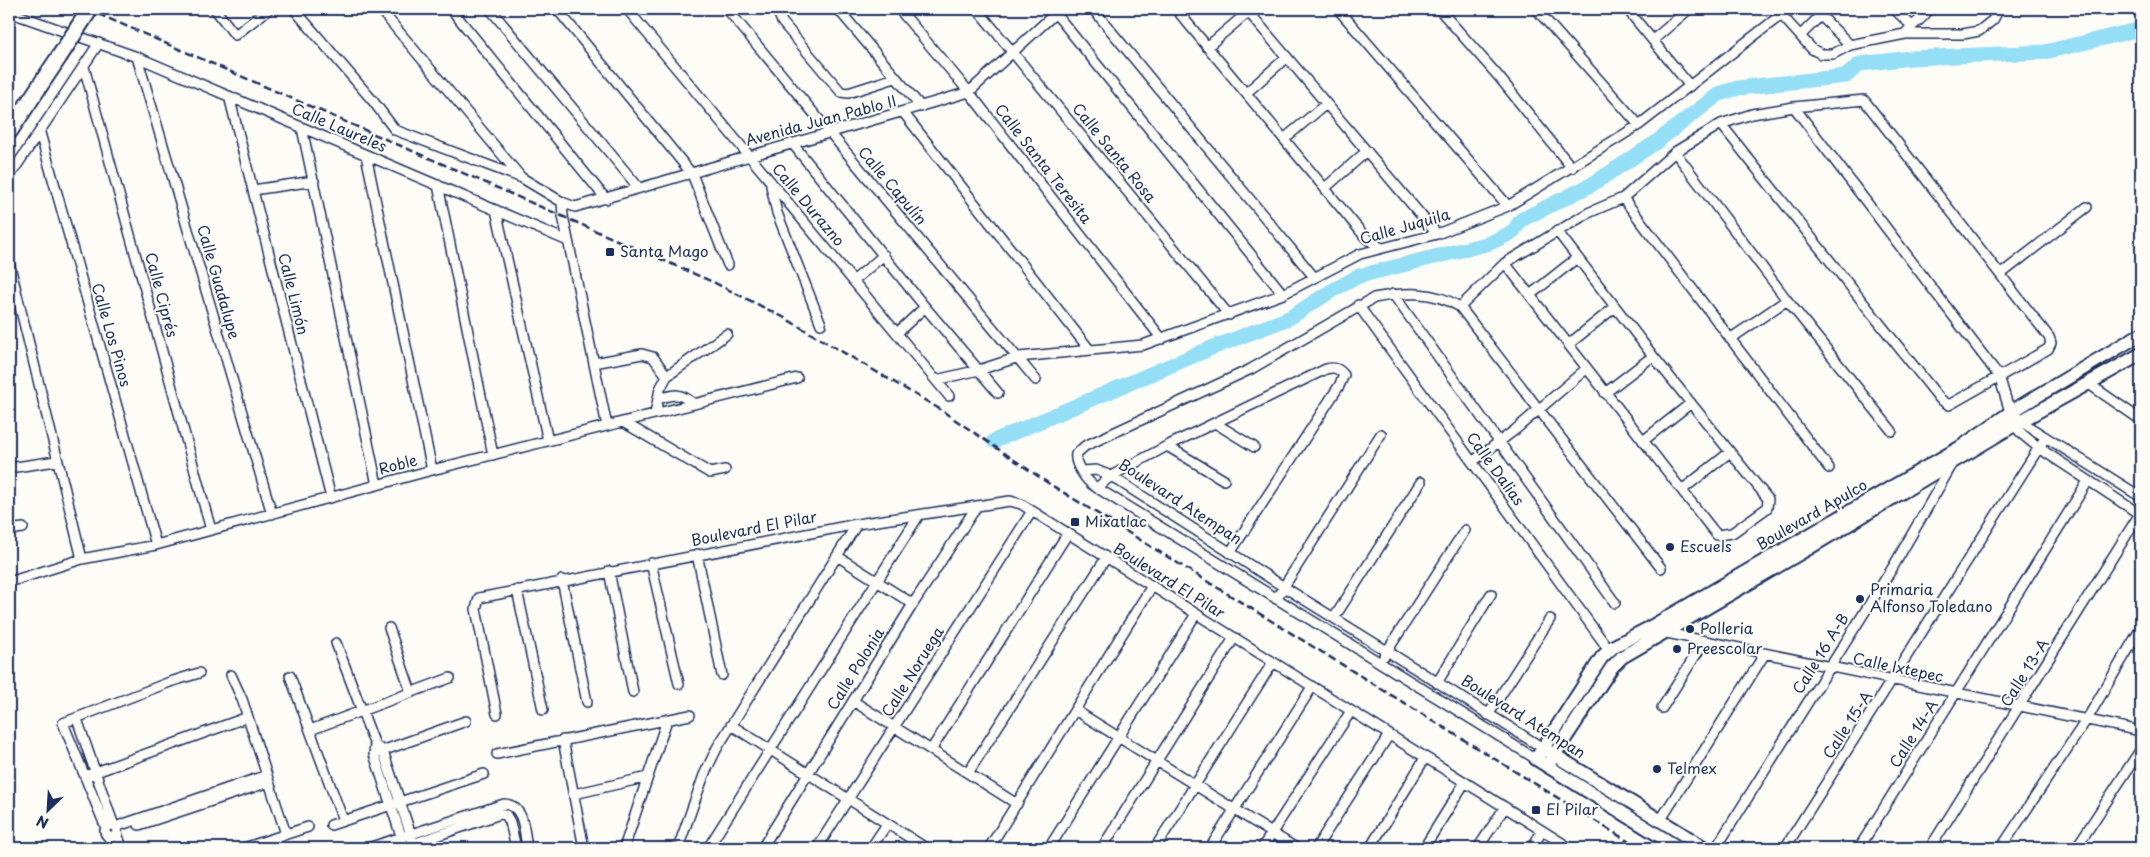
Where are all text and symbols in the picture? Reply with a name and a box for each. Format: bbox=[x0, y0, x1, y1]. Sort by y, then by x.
street label: Avenida Juan Pablo II bbox=[743, 88, 899, 151]
street label: Calle Laureles bbox=[289, 96, 391, 157]
street label: Calle Santa Rosa bbox=[1068, 97, 1163, 207]
street label: Calle Santa Teresita bbox=[990, 98, 1099, 228]
street label: Calle Capulín bbox=[853, 141, 933, 229]
street label: Calle Durazno bbox=[767, 157, 851, 251]
street label: Calle Juquila bbox=[1357, 202, 1453, 249]
street label: Calle Guadalupe bbox=[192, 222, 247, 342]
place label: Santa Mago bbox=[620, 239, 708, 262]
marker: Santa Mago bbox=[604, 246, 616, 258]
street label: Calle Ciprés bbox=[140, 250, 185, 340]
street label: Calle Limón bbox=[273, 250, 316, 337]
street label: Calle Los Pinos bbox=[87, 280, 138, 389]
street label: Calle Dalias bbox=[1462, 427, 1531, 510]
street label: Roble bbox=[376, 447, 419, 480]
street label: Boulevard Atempan bbox=[1115, 452, 1247, 549]
street label: Boulevard Apulco bbox=[1751, 473, 1871, 555]
street label: Boulevard El Pilar bbox=[689, 504, 819, 551]
place label: Mixatlac bbox=[1085, 509, 1147, 532]
marker: Mixatlac bbox=[1069, 516, 1081, 528]
place label: Escuels bbox=[1680, 534, 1732, 557]
street label: Boulevard El Pilar bbox=[1109, 536, 1230, 624]
marker: Escuels bbox=[1664, 541, 1676, 553]
place label: Primaria Alfonso Toledano bbox=[1870, 577, 1993, 617]
marker: Primaria Alfonso Toledano bbox=[1854, 593, 1866, 605]
street label: Calle 16 A-B bbox=[1786, 608, 1854, 698]
place label: Polleria bbox=[1700, 616, 1754, 639]
street label: Calle Noruega bbox=[875, 621, 949, 721]
street label: Calle Polonia bbox=[820, 622, 890, 714]
marker: Polleria bbox=[1684, 623, 1696, 635]
street label: Calle 13-A bbox=[1994, 634, 2054, 711]
place label: Preescolar bbox=[1687, 636, 1763, 659]
marker: Preescolar bbox=[1671, 643, 1683, 655]
street label: Calle Ixtepec bbox=[1851, 646, 1946, 687]
street label: Boulevard Atempan bbox=[1457, 668, 1591, 763]
street label: Calle 15-A bbox=[1816, 686, 1877, 763]
street label: Calle 14-A bbox=[1883, 695, 1943, 772]
place label: Telmex bbox=[1667, 756, 1717, 779]
marker: Telmex bbox=[1651, 763, 1663, 775]
north arrow bbox=[22, 784, 72, 834]
place label: El Pilar bbox=[1546, 797, 1598, 820]
marker: El Pilar bbox=[1530, 804, 1542, 816]
text: N bbox=[33, 810, 52, 834]

